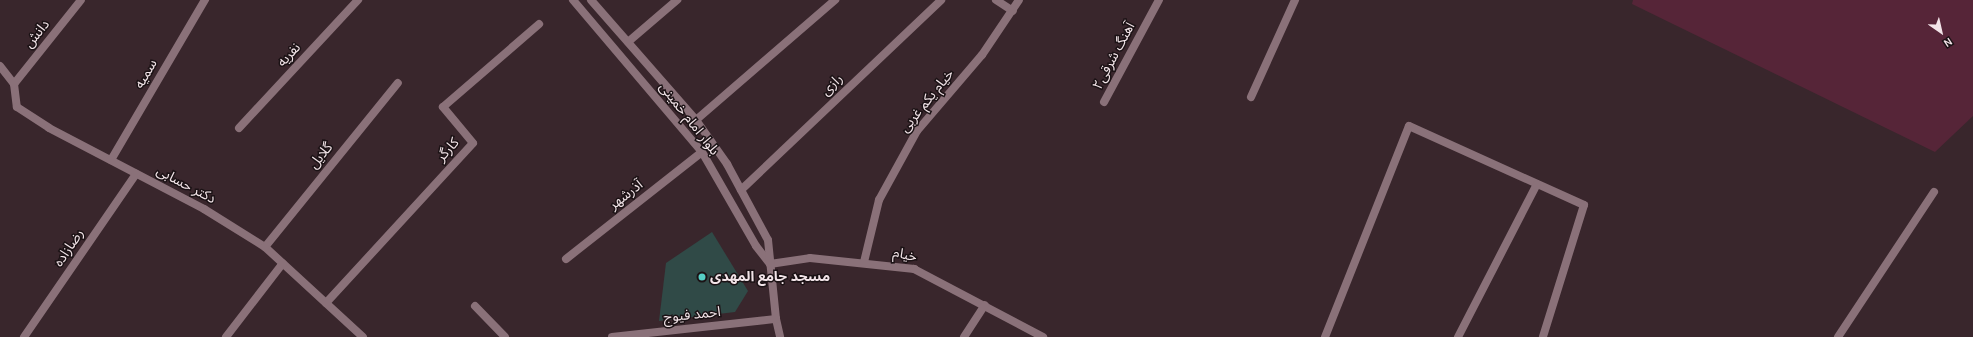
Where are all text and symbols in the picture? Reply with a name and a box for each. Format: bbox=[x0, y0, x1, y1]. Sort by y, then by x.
north arrow bbox=[1921, 12, 1961, 52]
street label: دانش bbox=[21, 16, 53, 52]
street label: آهنگ شرقی۲ bbox=[1089, 19, 1139, 93]
text: N bbox=[1941, 35, 1955, 50]
street label: نفریه bbox=[274, 39, 304, 71]
street label: سمیه bbox=[131, 56, 161, 92]
street label: خیام یکم غربی bbox=[896, 66, 958, 136]
street label: رازی bbox=[818, 71, 846, 99]
street label: بلوار امام خمینی bbox=[655, 79, 723, 159]
street label: کارگر bbox=[433, 135, 463, 165]
street label: گلایل bbox=[305, 140, 337, 172]
street label: دکتر حسابی bbox=[153, 162, 219, 208]
street label: آذرشهر bbox=[606, 177, 646, 213]
street label: رضازاده bbox=[50, 226, 88, 270]
street label: خیام bbox=[891, 244, 919, 266]
place label: مسجد جامع المهدی bbox=[710, 269, 830, 285]
marker: مسجد جامع المهدی bbox=[697, 272, 707, 282]
street label: احمد فیوج bbox=[663, 304, 721, 326]

